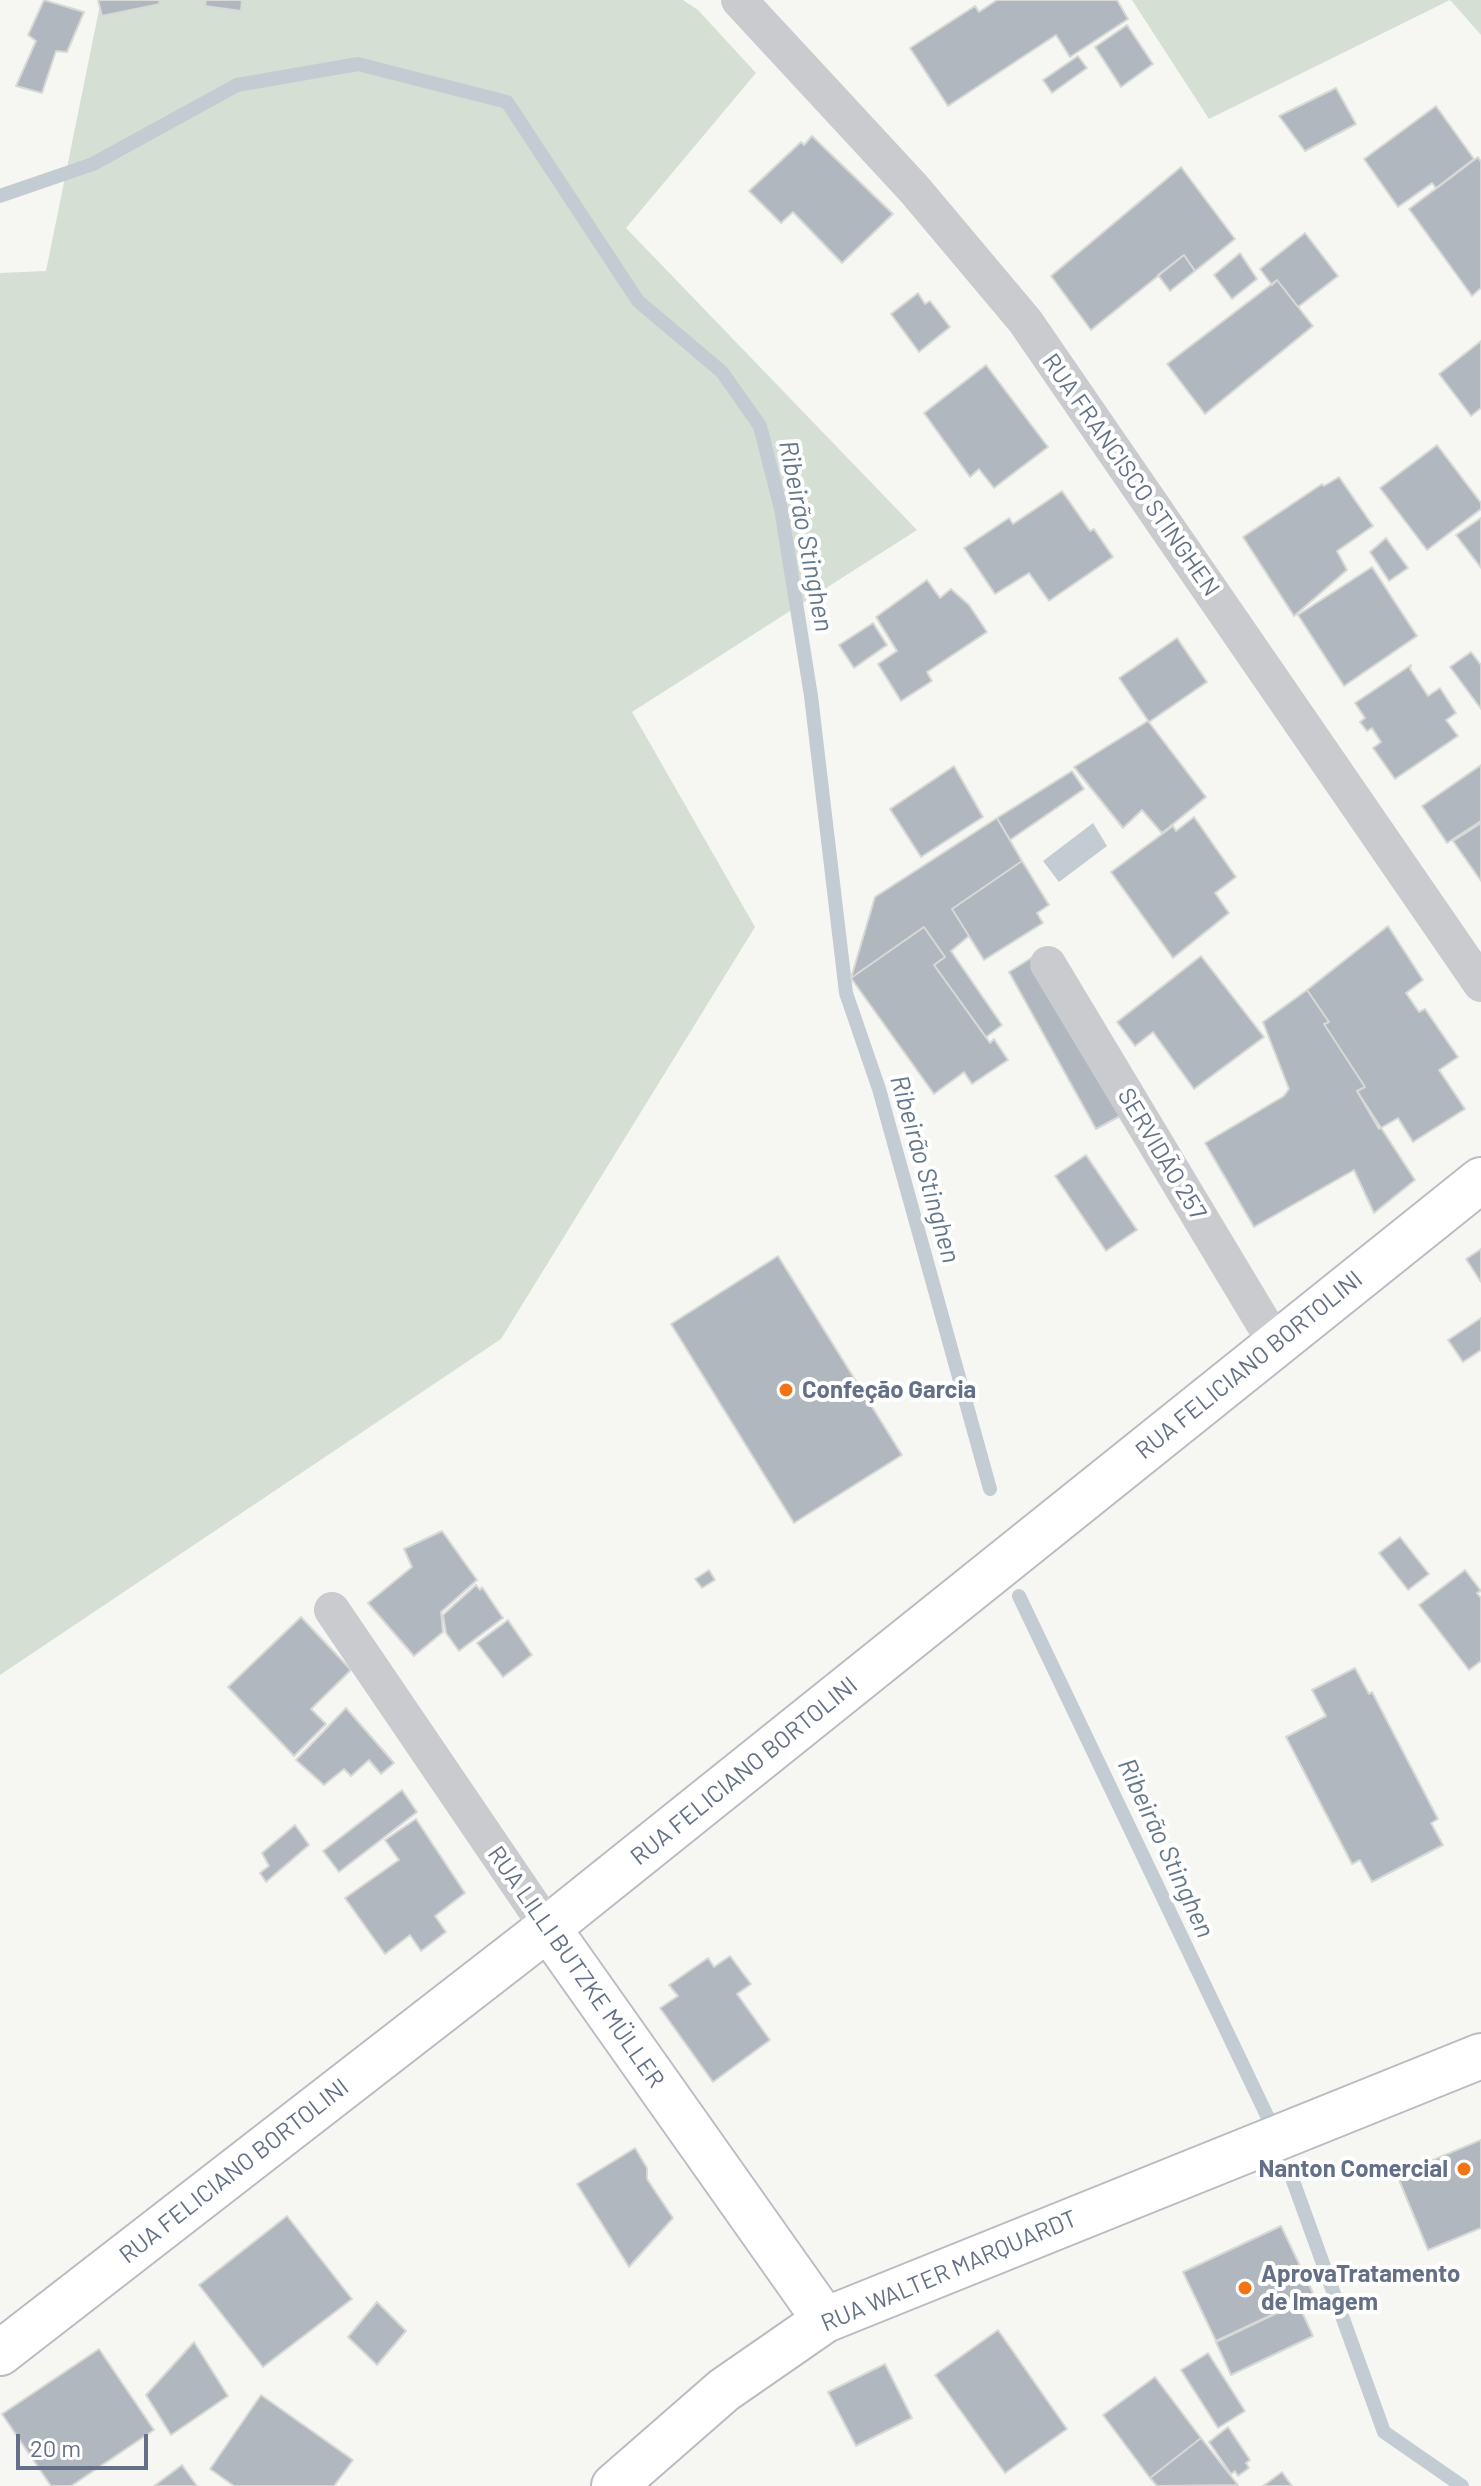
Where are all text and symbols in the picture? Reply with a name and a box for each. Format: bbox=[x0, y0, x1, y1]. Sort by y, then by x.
street label: RUA FRANCISCO STINGHEN bbox=[1036, 348, 1226, 602]
water label: Ribeirão Stinghen bbox=[772, 438, 840, 634]
water label: Ribeirão Stinghen bbox=[883, 1072, 967, 1266]
street label: SERVIDÃO 257 bbox=[1111, 1083, 1213, 1225]
street label: RUA FELICIANO BORTOLINI bbox=[1130, 1265, 1368, 1465]
place label: Confeção Garcia bbox=[802, 1376, 976, 1404]
marker: Confeção Garcia bbox=[777, 1381, 795, 1399]
street label: RUA FELICIANO BORTOLINI bbox=[625, 1671, 863, 1871]
water label: Ribeirão Stinghen bbox=[1111, 1754, 1221, 1942]
street label: RUA LILLI BUTZKE MÜLLER bbox=[482, 1841, 670, 2093]
street label: RUA FELICIANO BORTOLINI bbox=[114, 2073, 354, 2269]
place label: Nanton Comercial bbox=[1259, 2155, 1448, 2183]
marker: Nanton Comercial bbox=[1455, 2160, 1473, 2178]
street label: RUA WALTER MARQUARDT bbox=[817, 2204, 1081, 2338]
place label: AprovaTratamento de Imagem bbox=[1261, 2260, 1460, 2316]
marker: AprovaTratamento de Imagem bbox=[1236, 2279, 1254, 2297]
scale bar bbox=[20, 2418, 152, 2468]
text: 20 m bbox=[30, 2433, 81, 2462]

